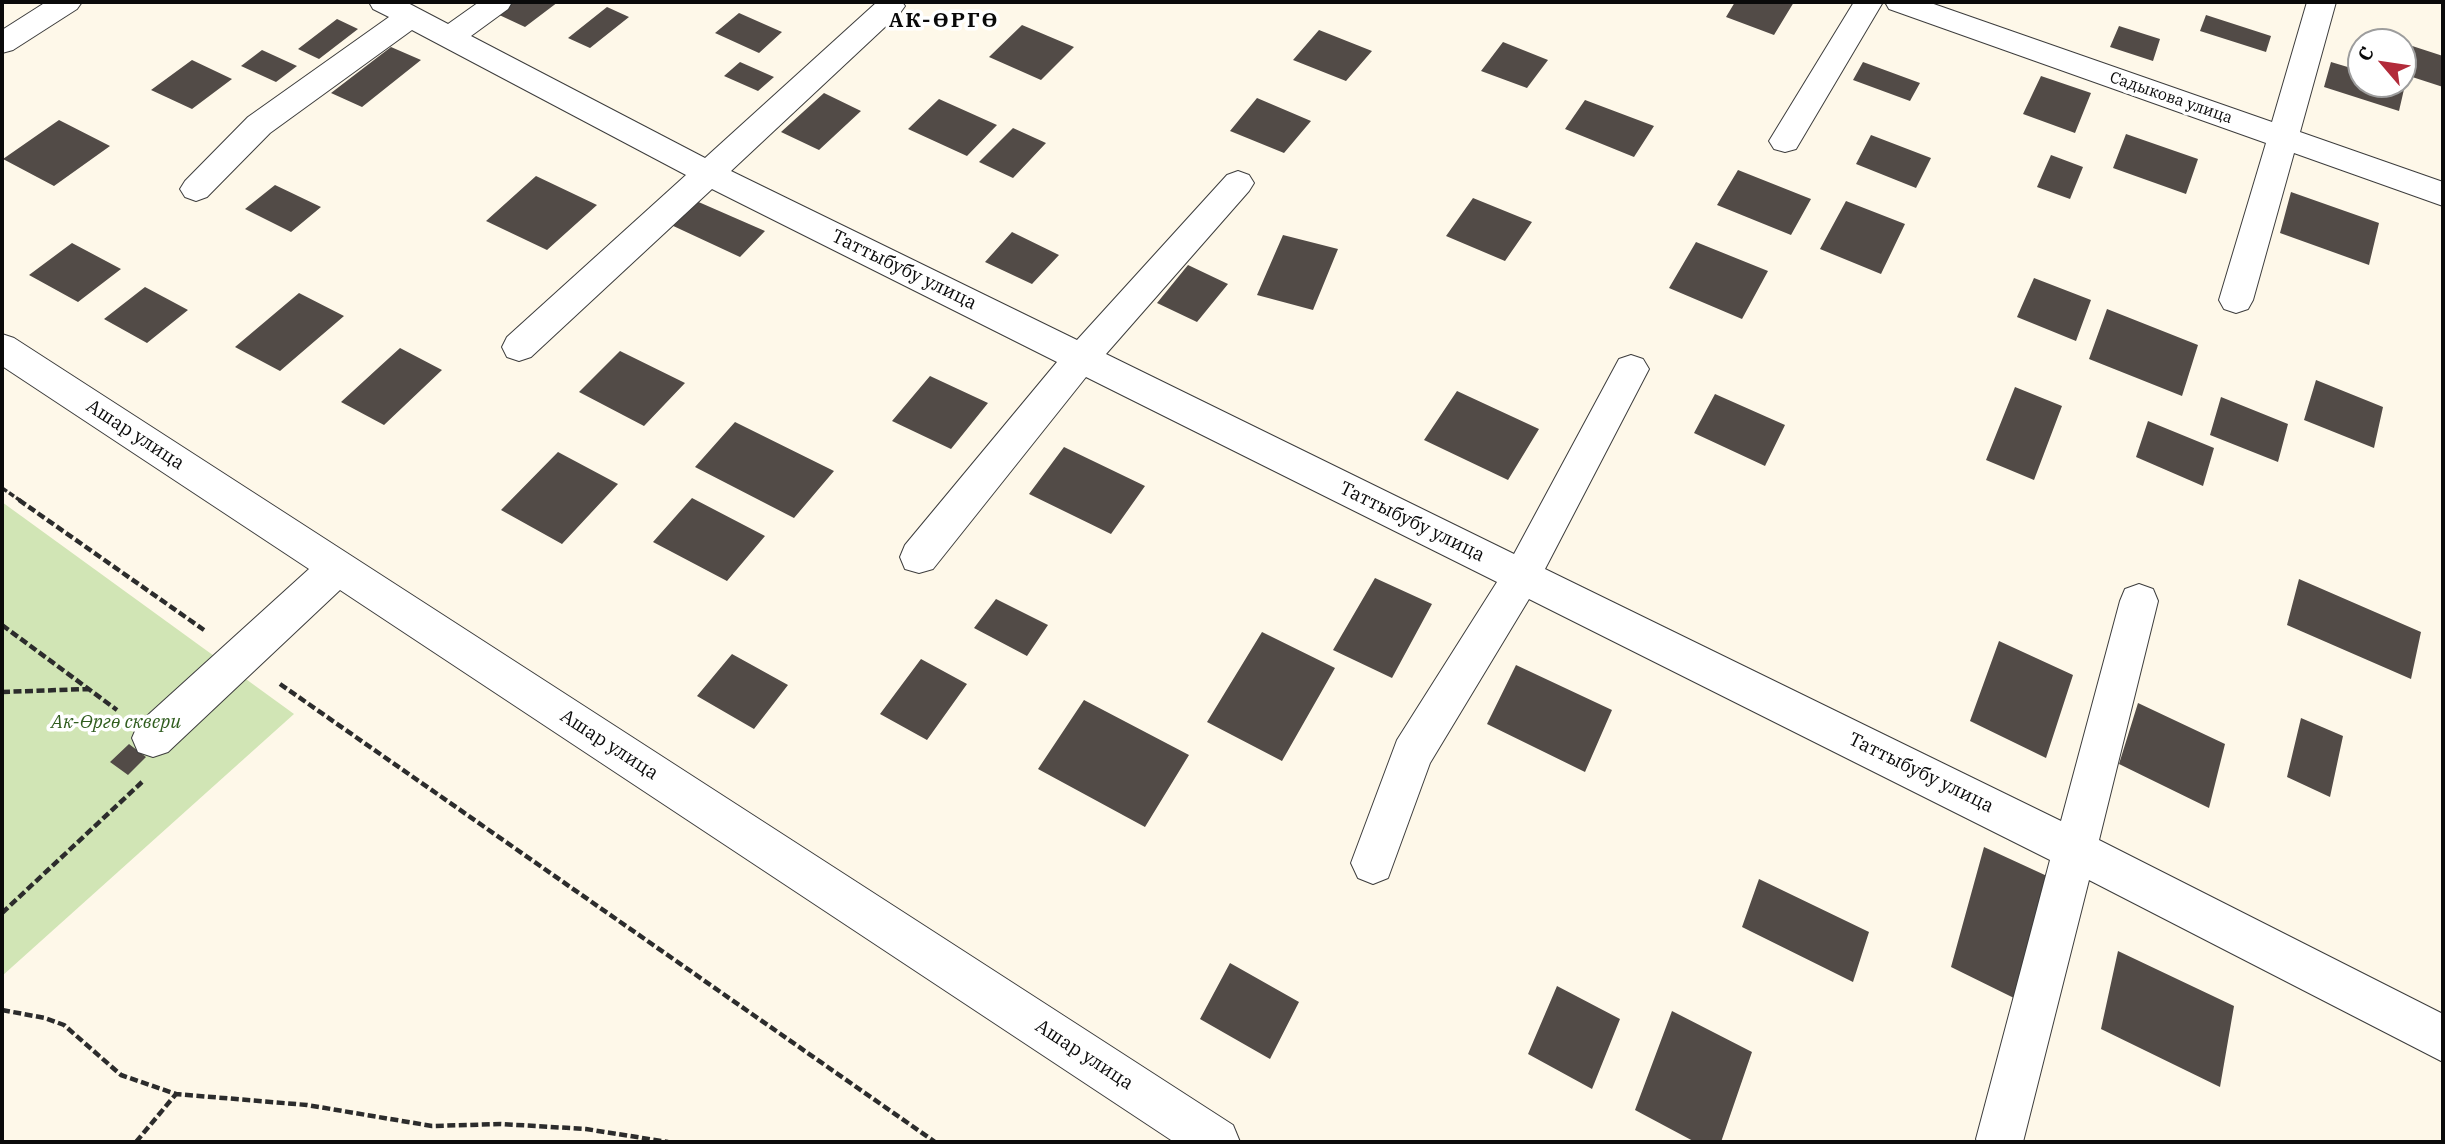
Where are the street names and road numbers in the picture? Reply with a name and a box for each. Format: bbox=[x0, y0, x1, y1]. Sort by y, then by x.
street label: Садыкова улица bbox=[2107, 68, 2235, 128]
street label: Таттыбубу улица bbox=[828, 225, 980, 315]
street label: Ашар улица bbox=[82, 395, 188, 475]
street label: Таттыбубу улица bbox=[1336, 477, 1488, 567]
street label: Ашар улица bbox=[556, 705, 662, 785]
street label: Таттыбубу улица bbox=[1845, 728, 1997, 818]
street label: Ашар улица bbox=[1031, 1015, 1137, 1095]

